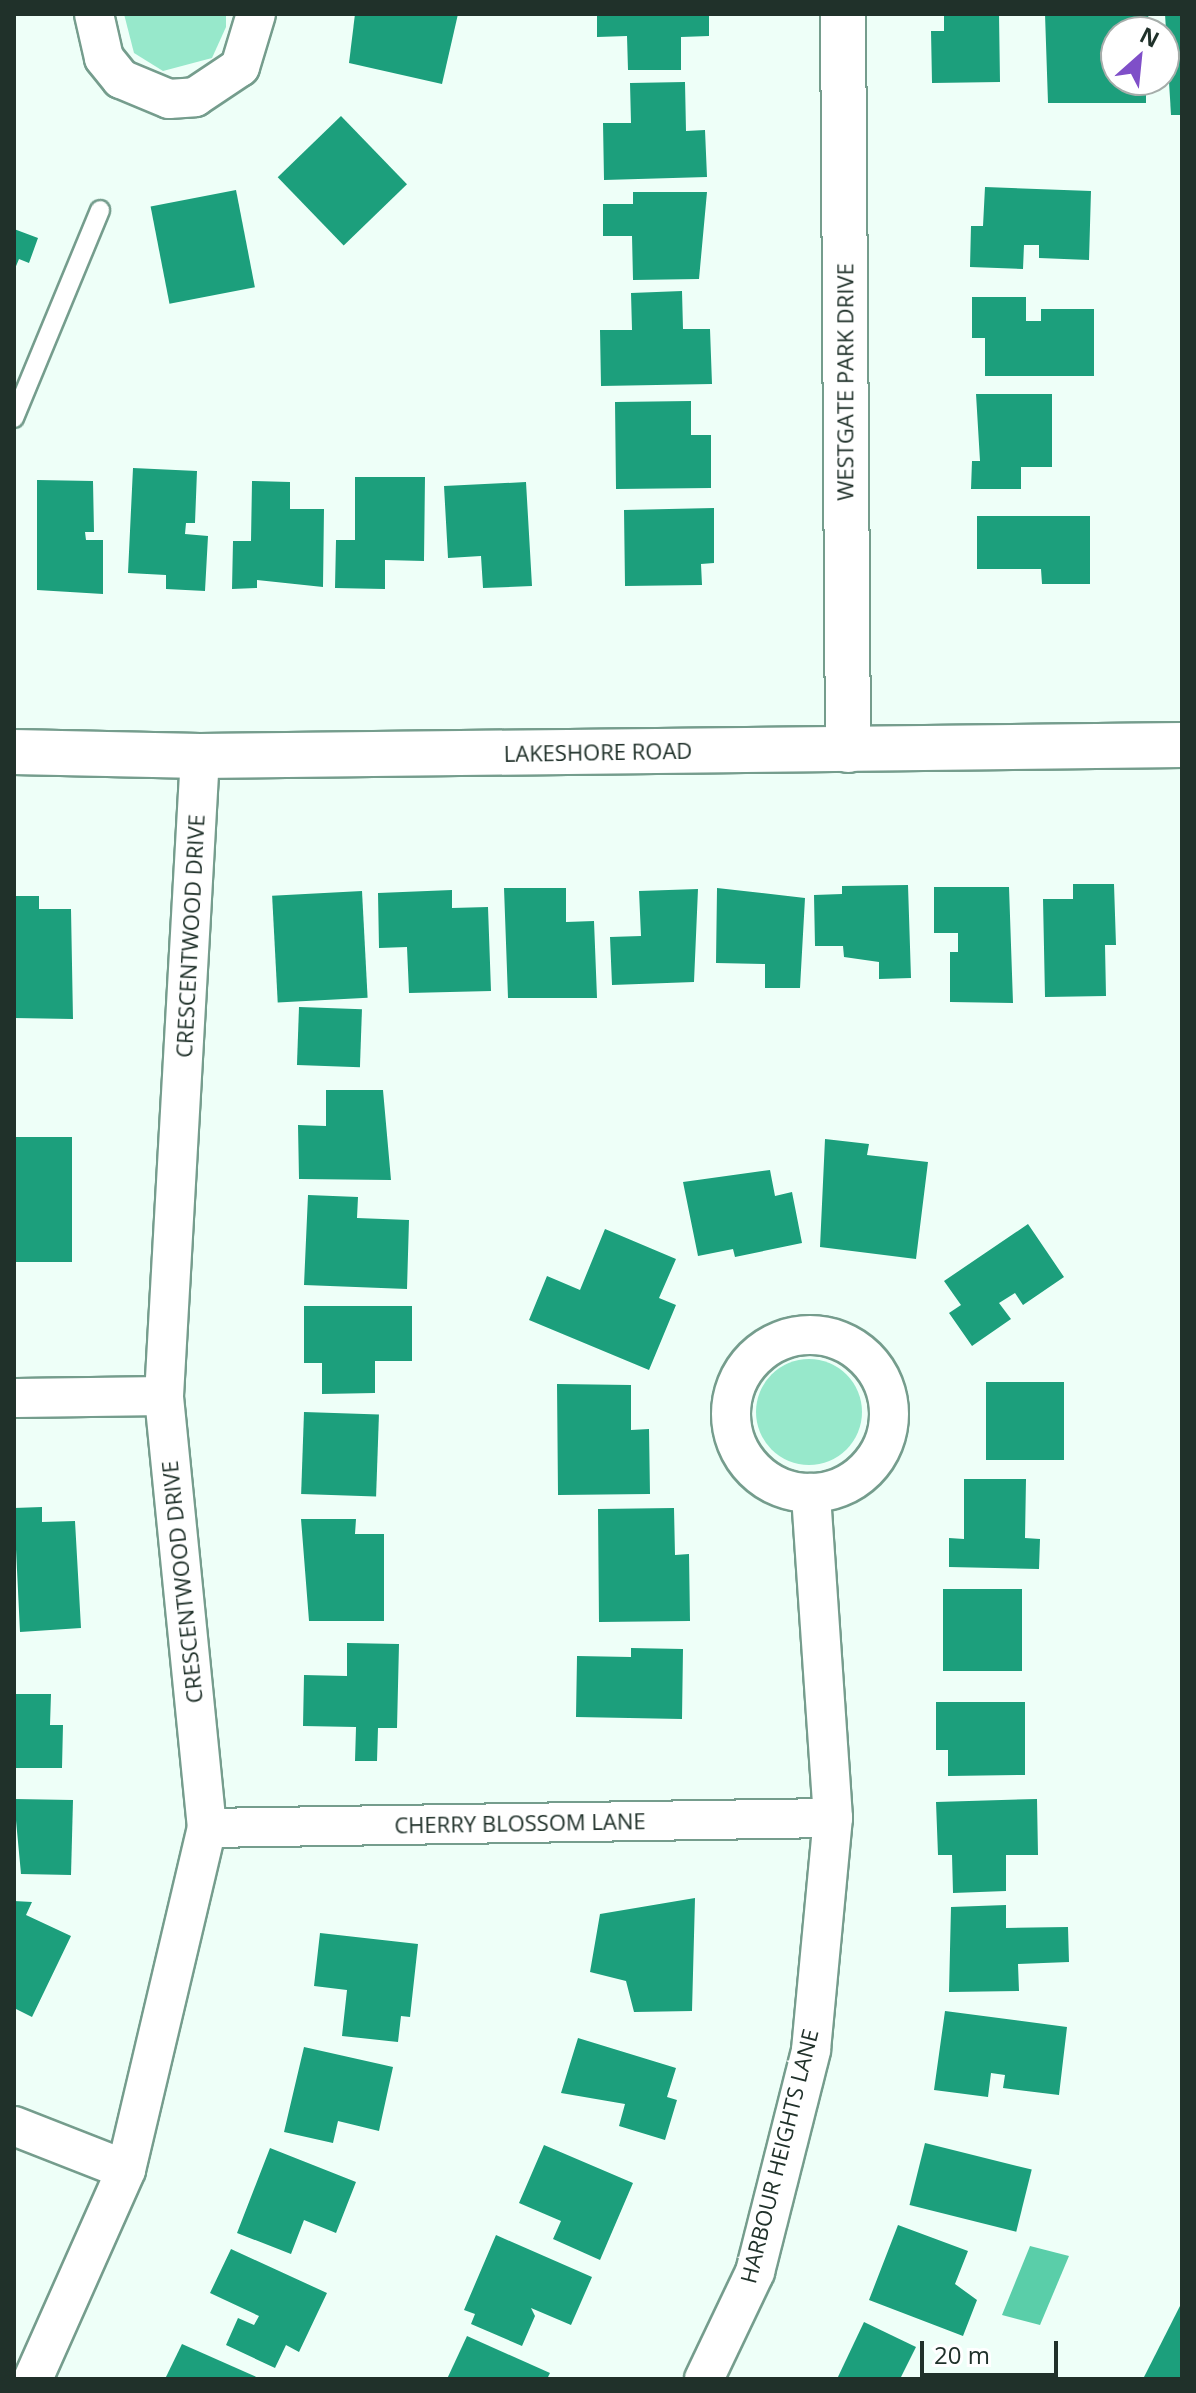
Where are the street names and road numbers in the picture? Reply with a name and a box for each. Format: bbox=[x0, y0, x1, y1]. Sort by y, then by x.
street label: WESTGATE PARK DRIVE bbox=[832, 263, 858, 501]
street label: LAKESHORE ROAD bbox=[503, 737, 693, 767]
street label: CRESCENTWOOD DRIVE bbox=[170, 814, 210, 1058]
street label: CRESCENTWOOD DRIVE bbox=[156, 1459, 208, 1705]
street label: CHERRY BLOSSOM LANE bbox=[394, 1808, 646, 1838]
street label: HARBOUR HEIGHTS LANE bbox=[735, 2026, 823, 2286]

